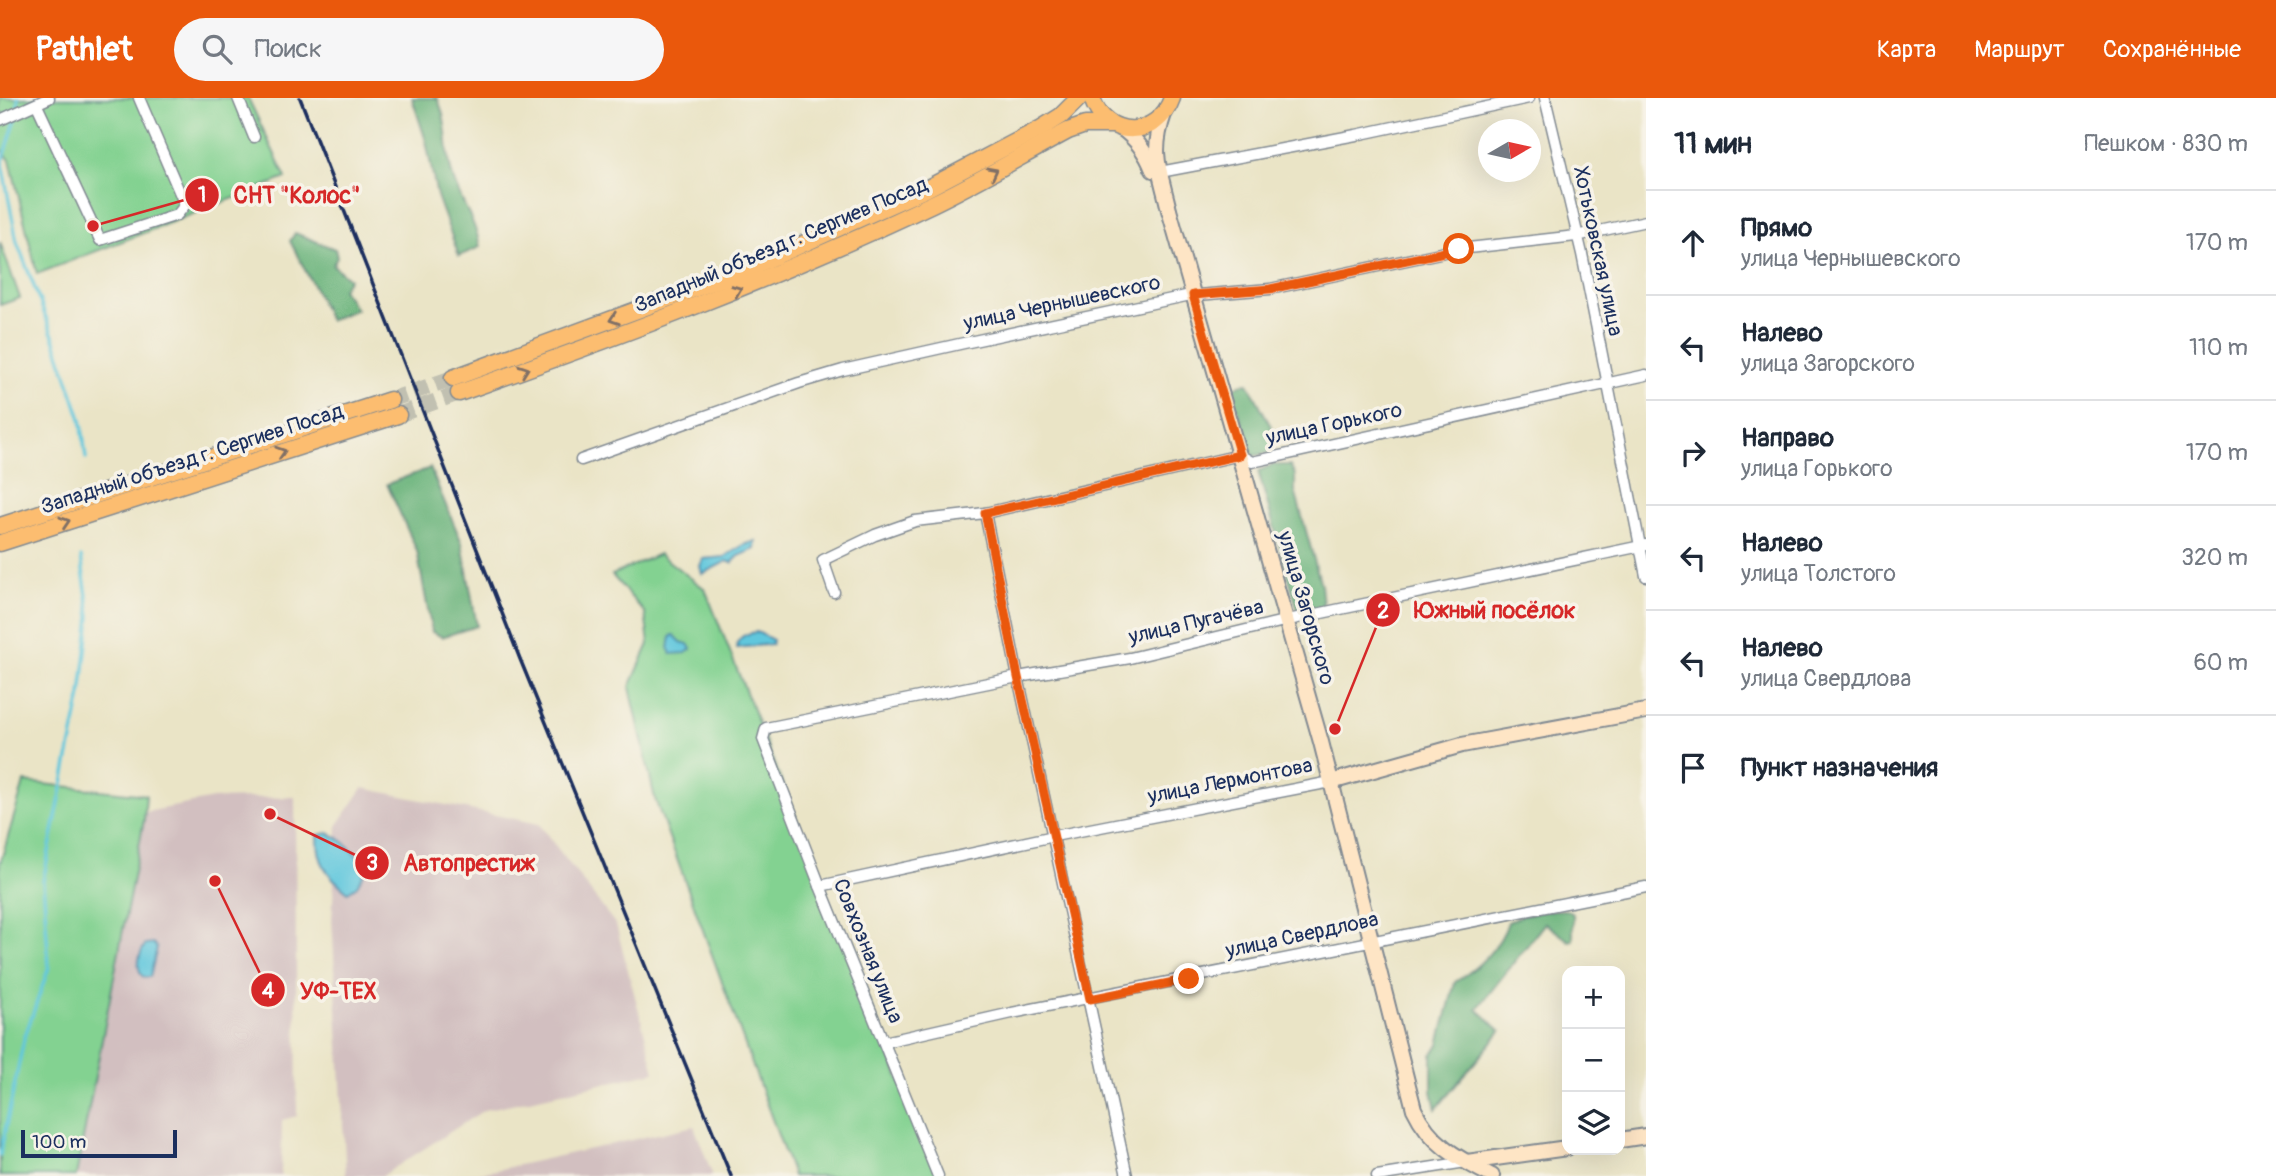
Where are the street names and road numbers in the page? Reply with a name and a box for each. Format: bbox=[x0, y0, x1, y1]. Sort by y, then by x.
street label: Хотьковская улица bbox=[1567, 163, 1629, 339]
street label: Западный объезд г. Сергиев Посад bbox=[630, 171, 932, 319]
street label: улица Чернышевского bbox=[960, 269, 1163, 337]
street label: улица Горького bbox=[1263, 396, 1404, 452]
street label: Западный объезд г. Сергиев Посад bbox=[37, 397, 347, 521]
street label: улица Загорского bbox=[1271, 527, 1341, 688]
street label: улица Пугачёва bbox=[1125, 593, 1266, 651]
street label: улица Лермонтова bbox=[1144, 752, 1315, 810]
street label: Совхозная улица bbox=[827, 875, 909, 1027]
street label: улица Свердлова bbox=[1222, 906, 1381, 965]

